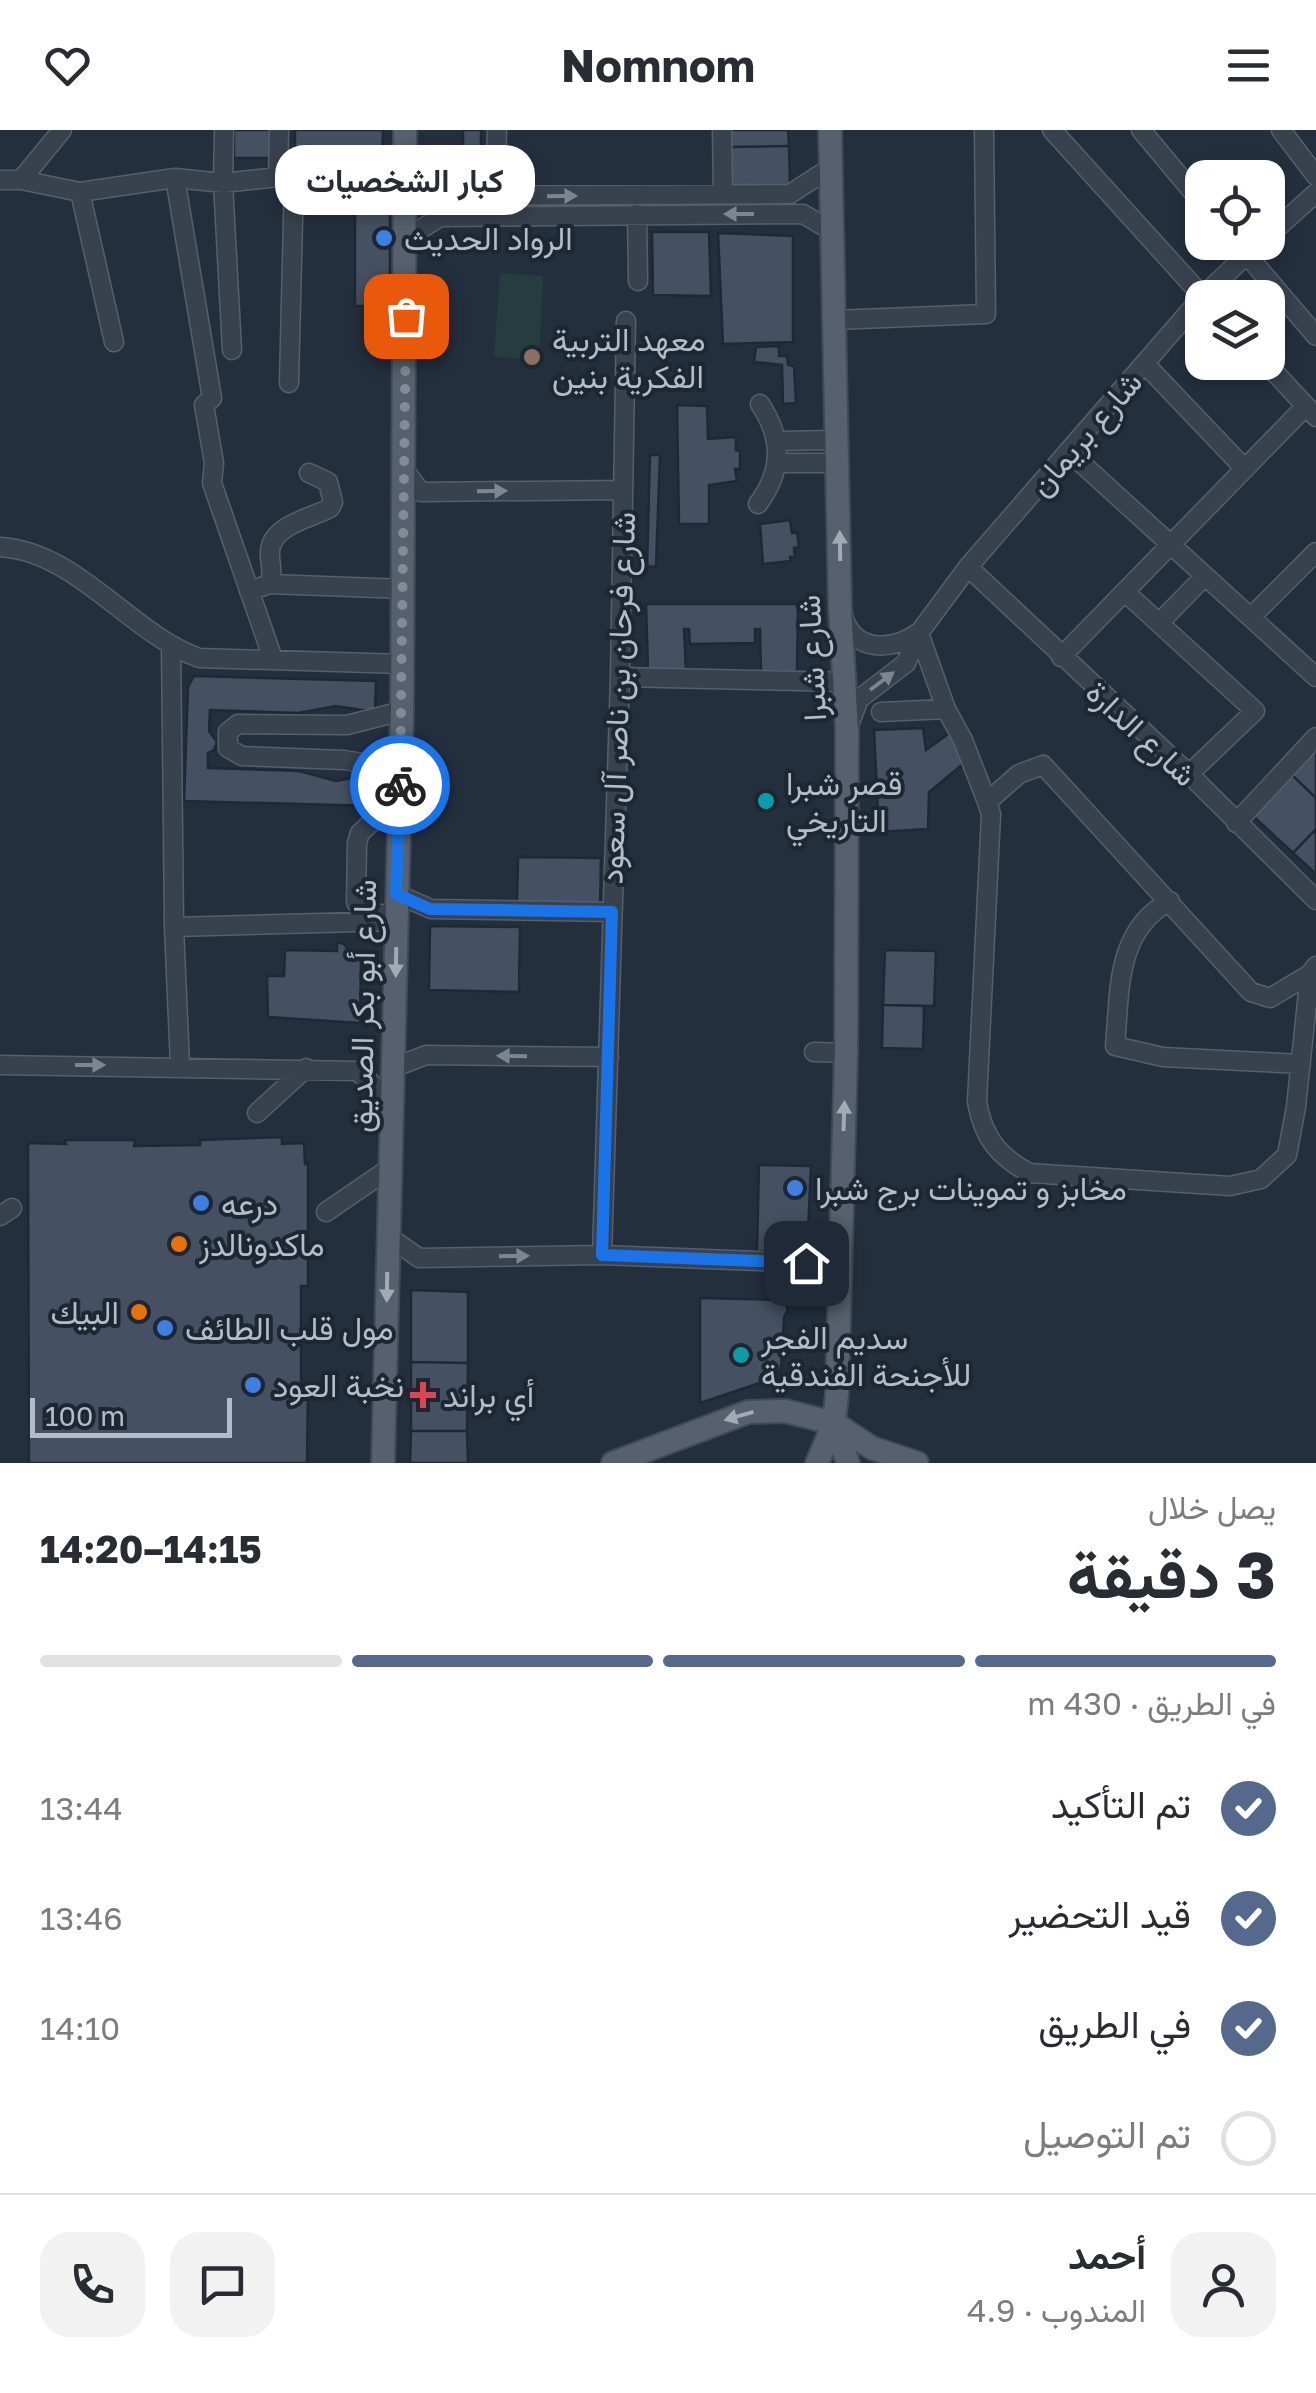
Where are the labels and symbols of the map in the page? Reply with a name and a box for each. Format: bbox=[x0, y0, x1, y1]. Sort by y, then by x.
callout: كبار الشخصيات bbox=[276, 146, 536, 216]
one-way arrow bbox=[547, 187, 579, 203]
one-way arrow bbox=[723, 206, 755, 222]
place label: الرواد الحديث bbox=[404, 219, 573, 259]
marker: الرواد الحديث bbox=[373, 227, 395, 249]
pin bbox=[364, 274, 449, 359]
place label: معهد التربية الفكرية بنين bbox=[552, 320, 706, 397]
marker: معهد التربية الفكرية بنين bbox=[521, 346, 543, 368]
street label: شارع بريمان bbox=[1021, 363, 1152, 506]
one-way arrow bbox=[477, 483, 509, 499]
street label: شارع فرحان بن ناصر آل سعود bbox=[592, 511, 646, 885]
one-way arrow bbox=[831, 529, 847, 561]
street label: شارع شبرا bbox=[789, 594, 837, 722]
one-way arrow bbox=[869, 672, 895, 692]
street label: شارع الدارة bbox=[1076, 672, 1205, 796]
courier bbox=[350, 735, 450, 835]
place label: قصر شبرا التاريخي bbox=[786, 764, 902, 847]
marker: قصر شبرا التاريخي bbox=[755, 790, 777, 812]
street label: شارع أبو بكر الصديق bbox=[341, 879, 387, 1133]
one-way arrow bbox=[387, 947, 403, 979]
one-way arrow bbox=[495, 1048, 527, 1064]
one-way arrow bbox=[74, 1057, 106, 1073]
one-way arrow bbox=[836, 1099, 852, 1131]
place label: مخابز و تموينات برج شبرا bbox=[815, 1169, 1127, 1211]
marker: مخابز و تموينات برج شبرا bbox=[784, 1177, 806, 1199]
place label: درعه bbox=[221, 1184, 278, 1224]
marker: درعه bbox=[190, 1192, 212, 1214]
pin bbox=[764, 1221, 849, 1306]
place label: ماكدونالدز bbox=[198, 1225, 325, 1265]
marker: ماكدونالدز bbox=[168, 1233, 190, 1255]
one-way arrow bbox=[498, 1248, 530, 1264]
one-way arrow bbox=[379, 1272, 395, 1304]
place label: البيك bbox=[51, 1293, 119, 1331]
marker: البيك bbox=[128, 1301, 150, 1323]
place label: مول قلب الطائف bbox=[185, 1309, 393, 1349]
marker: مول قلب الطائف bbox=[154, 1317, 176, 1339]
place label: سديم الفجر للأجنحة الفندقية bbox=[760, 1318, 971, 1393]
marker: سديم الفجر للأجنحة الفندقية bbox=[730, 1344, 752, 1366]
place label: نخبة العود bbox=[273, 1366, 404, 1406]
marker: نخبة العود bbox=[242, 1374, 264, 1396]
place label: أي براند bbox=[443, 1376, 534, 1422]
marker: أي براند bbox=[412, 1384, 434, 1406]
scale bar bbox=[30, 1393, 232, 1438]
one-way arrow bbox=[724, 1409, 754, 1424]

